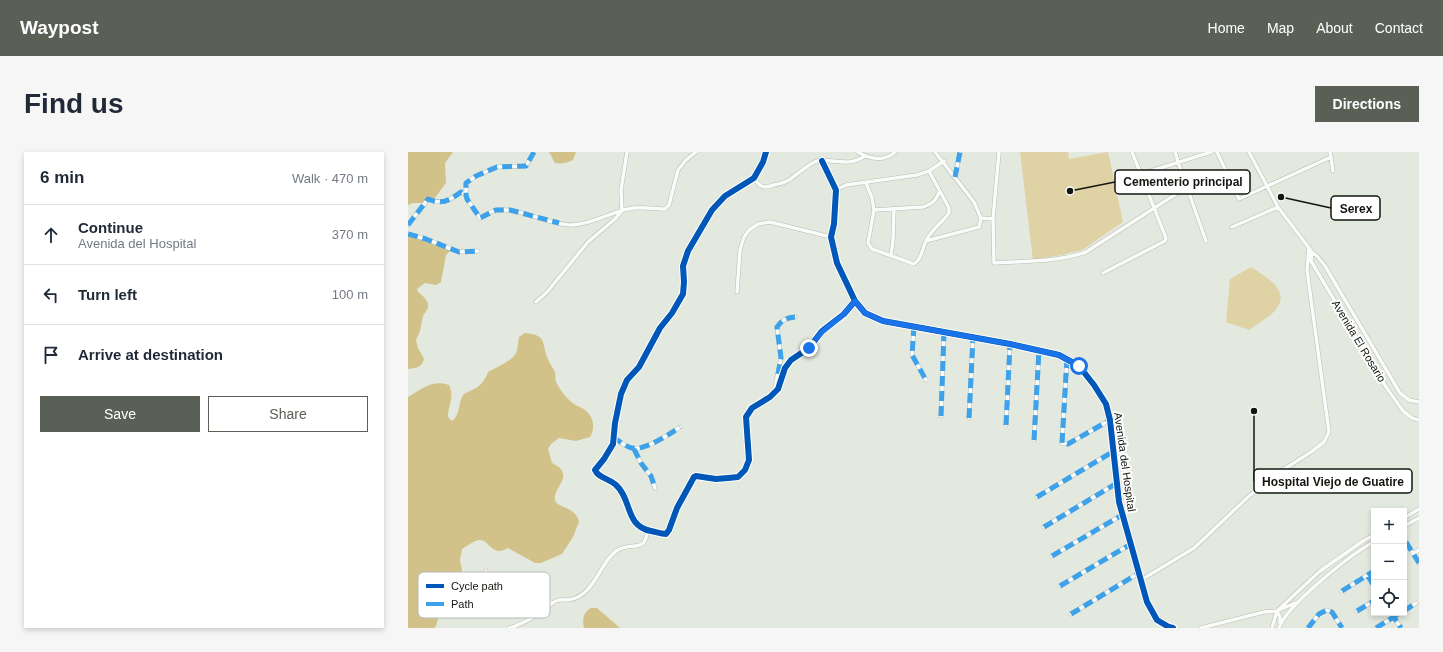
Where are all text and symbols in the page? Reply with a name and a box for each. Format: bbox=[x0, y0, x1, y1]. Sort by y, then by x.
text: Waypost bbox=[20, 17, 98, 38]
text: Home bbox=[1208, 20, 1245, 36]
text: Map bbox=[1267, 20, 1294, 36]
text: About bbox=[1316, 20, 1353, 36]
text: Contact bbox=[1375, 20, 1423, 36]
button: Directions bbox=[1315, 86, 1419, 122]
text: Find us bbox=[24, 88, 124, 119]
text: 6 min bbox=[40, 168, 84, 187]
callout: Cementerio principal bbox=[1115, 170, 1250, 194]
text: Walk · 470 m bbox=[292, 171, 368, 186]
text: Cementerio principal bbox=[1123, 175, 1243, 189]
callout: Serex bbox=[1331, 196, 1380, 220]
text: Serex bbox=[1340, 202, 1373, 216]
text: Continue bbox=[78, 219, 143, 236]
icon: ahead bbox=[40, 224, 62, 246]
text: 370 m bbox=[332, 227, 368, 242]
text: Avenida del Hospital bbox=[78, 236, 196, 251]
icon: left bbox=[40, 284, 62, 306]
text: Turn left bbox=[78, 286, 137, 303]
text: 100 m bbox=[332, 287, 368, 302]
street label: Avenida El Rosario bbox=[1330, 298, 1388, 384]
route end bbox=[800, 339, 818, 357]
icon: arrive bbox=[40, 344, 62, 366]
text: Arrive at destination bbox=[78, 346, 223, 363]
route start bbox=[1070, 357, 1088, 375]
button: Save bbox=[40, 396, 200, 432]
button: Share bbox=[208, 396, 368, 432]
street label: Avenida del Hospital bbox=[1112, 412, 1138, 512]
callout: Hospital Viejo de Guatire bbox=[1254, 469, 1412, 493]
text: Hospital Viejo de Guatire bbox=[1262, 475, 1404, 489]
map controls bbox=[1371, 508, 1407, 616]
button: + bbox=[1371, 508, 1407, 544]
button: − bbox=[1371, 544, 1407, 580]
legend bbox=[418, 572, 550, 618]
text: Cycle path bbox=[451, 580, 503, 592]
button: locate bbox=[1371, 580, 1407, 616]
text: Path bbox=[451, 598, 474, 610]

